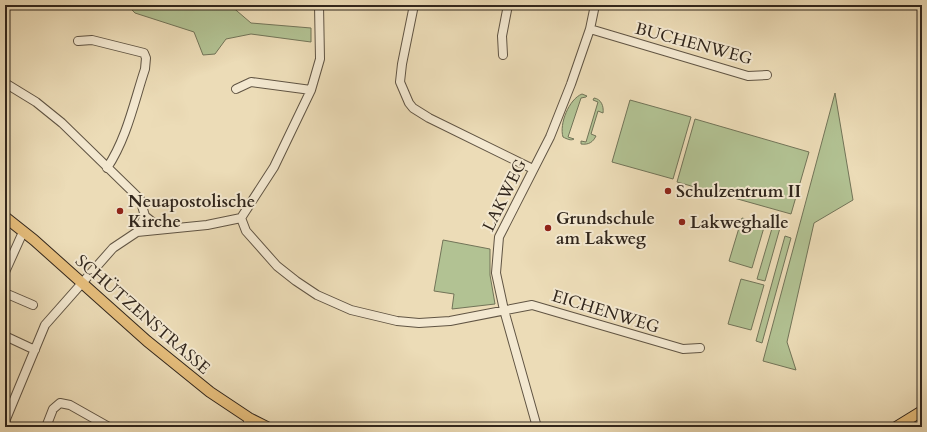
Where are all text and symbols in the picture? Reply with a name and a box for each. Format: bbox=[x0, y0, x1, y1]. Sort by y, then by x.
street label: BUCHENWEG bbox=[633, 17, 755, 70]
street label: LAKWEG bbox=[477, 155, 532, 235]
place label: Schulzentrum II bbox=[676, 180, 801, 203]
marker: Schulzentrum II bbox=[663, 186, 673, 196]
place label: Neuapostolische Kirche bbox=[128, 190, 255, 233]
marker: Neuapostolische Kirche bbox=[115, 206, 125, 216]
place label: Grundschule am Lakweg bbox=[556, 207, 655, 250]
place label: Lakweghalle bbox=[690, 211, 789, 234]
marker: Lakweghalle bbox=[677, 217, 687, 227]
marker: Grundschule am Lakweg bbox=[543, 223, 553, 233]
street label: SCHÜTZENSTRASSE bbox=[70, 249, 215, 379]
street label: EICHENWEG bbox=[549, 284, 663, 339]

